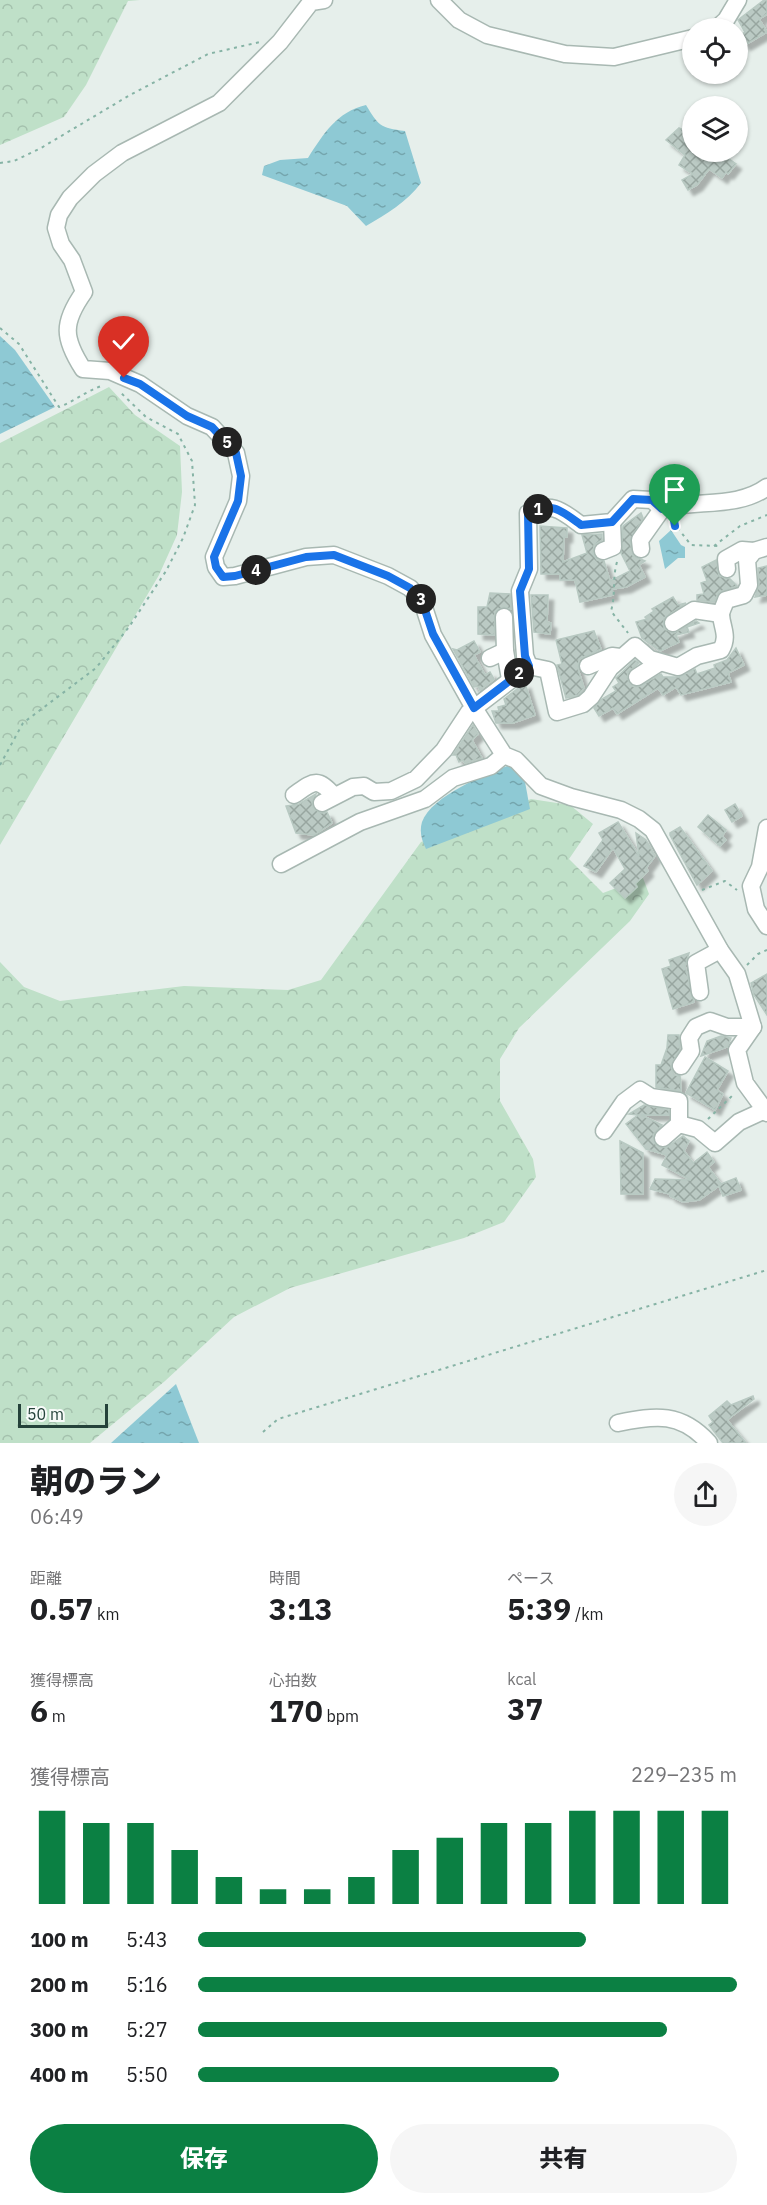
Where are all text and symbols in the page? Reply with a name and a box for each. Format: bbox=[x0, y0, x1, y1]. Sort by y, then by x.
map controls bbox=[682, 18, 748, 162]
button: locate bbox=[682, 18, 748, 84]
button: layers bbox=[682, 96, 748, 162]
pin bbox=[98, 316, 149, 378]
icon: check bbox=[107, 325, 140, 358]
pin: 5 bbox=[212, 427, 242, 457]
text: 5 bbox=[222, 432, 232, 452]
pin bbox=[649, 464, 700, 526]
icon: arrive bbox=[658, 473, 691, 506]
pin: 1 bbox=[523, 494, 553, 524]
text: 1 bbox=[533, 499, 543, 519]
pin: 4 bbox=[241, 555, 271, 585]
text: 4 bbox=[251, 560, 261, 580]
pin: 3 bbox=[406, 584, 436, 614]
text: 3 bbox=[416, 589, 426, 609]
pin: 2 bbox=[504, 658, 534, 688]
text: 2 bbox=[514, 663, 524, 683]
scale bar bbox=[18, 1401, 108, 1428]
text: 50 m bbox=[27, 1404, 64, 1424]
text: 朝のラン bbox=[30, 1459, 162, 1502]
button: share bbox=[674, 1463, 737, 1526]
text: 06:49 bbox=[30, 1503, 84, 1530]
text: 距離 bbox=[30, 1568, 62, 1588]
text: 時間 bbox=[269, 1568, 301, 1588]
text: ペース bbox=[507, 1568, 555, 1588]
text: 0.57 bbox=[30, 1589, 93, 1628]
text: 3:13 bbox=[269, 1589, 333, 1628]
text: 5:39 bbox=[507, 1589, 571, 1628]
text: km bbox=[93, 1604, 120, 1624]
text: /km bbox=[571, 1604, 604, 1624]
text: kcal bbox=[507, 1669, 536, 1689]
text: 獲得標高 bbox=[30, 1670, 94, 1690]
text: 心拍数 bbox=[269, 1670, 317, 1690]
text: 37 bbox=[507, 1689, 543, 1728]
text: 6 bbox=[30, 1691, 48, 1730]
text: 170 bbox=[269, 1691, 323, 1730]
text: m bbox=[48, 1706, 66, 1726]
text: bpm bbox=[323, 1706, 359, 1726]
text: 229–235 m bbox=[631, 1761, 737, 1788]
text: 獲得標高 bbox=[30, 1763, 110, 1790]
text: 100 m bbox=[30, 1926, 89, 1953]
text: 5:43 bbox=[126, 1926, 168, 1953]
text: 200 m bbox=[30, 1971, 89, 1998]
text: 5:16 bbox=[126, 1971, 168, 1998]
text: 300 m bbox=[30, 2016, 89, 2043]
text: 5:27 bbox=[126, 2016, 168, 2043]
text: 400 m bbox=[30, 2061, 89, 2088]
text: 5:50 bbox=[126, 2061, 168, 2088]
button: 保存 bbox=[30, 2124, 378, 2193]
button: 共有 bbox=[390, 2124, 737, 2193]

